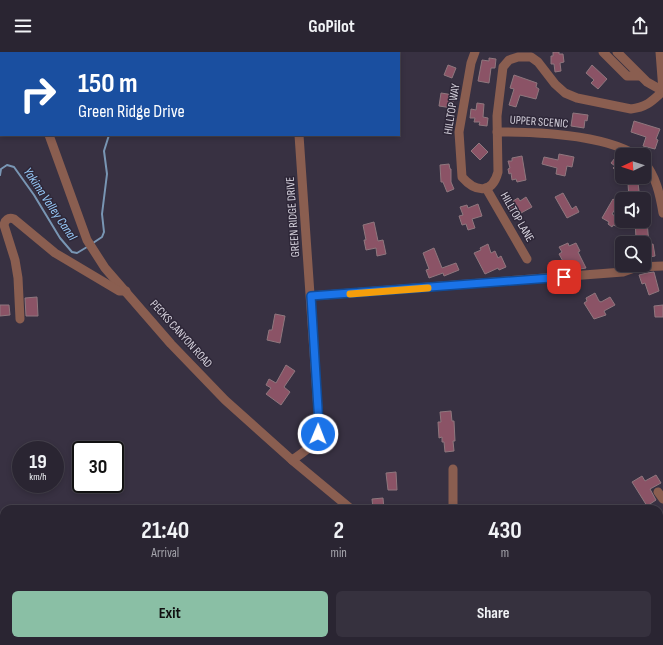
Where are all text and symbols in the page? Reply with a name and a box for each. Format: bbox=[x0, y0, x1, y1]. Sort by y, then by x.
icon: menu bbox=[12, 15, 34, 37]
icon: share bbox=[629, 15, 651, 37]
text: GoPilot bbox=[308, 16, 355, 37]
text: 150 m bbox=[78, 67, 138, 100]
icon: right bbox=[12, 68, 64, 120]
street label: HILLTOP WAY bbox=[441, 82, 463, 136]
text: Green Ridge Drive bbox=[78, 101, 185, 122]
street label: UPPER SCENIC bbox=[509, 112, 569, 132]
north arrow bbox=[615, 148, 651, 184]
map controls bbox=[615, 148, 651, 272]
water label: Yakima Valley Canal bbox=[20, 165, 81, 244]
street label: GREEN RIDGE DRIVE bbox=[283, 176, 303, 258]
street label: HILLTOP LANE bbox=[497, 189, 537, 245]
button: sound bbox=[615, 192, 651, 228]
button: search bbox=[615, 236, 651, 272]
pin bbox=[547, 260, 581, 294]
icon: arrive bbox=[553, 266, 575, 288]
street label: PECKS CANYON ROAD bbox=[147, 297, 216, 371]
position arrow bbox=[297, 413, 339, 455]
speed limit sign: 30 bbox=[72, 441, 124, 493]
text: 19 bbox=[29, 450, 47, 474]
text: km/h bbox=[29, 471, 47, 483]
text: 21:40 bbox=[141, 516, 189, 545]
text: 2 bbox=[333, 516, 344, 545]
text: 430 bbox=[488, 516, 522, 545]
text: Arrival bbox=[151, 545, 179, 561]
text: min bbox=[331, 545, 347, 561]
text: m bbox=[501, 545, 509, 561]
button: Exit bbox=[12, 591, 328, 637]
button: Share bbox=[336, 591, 651, 637]

